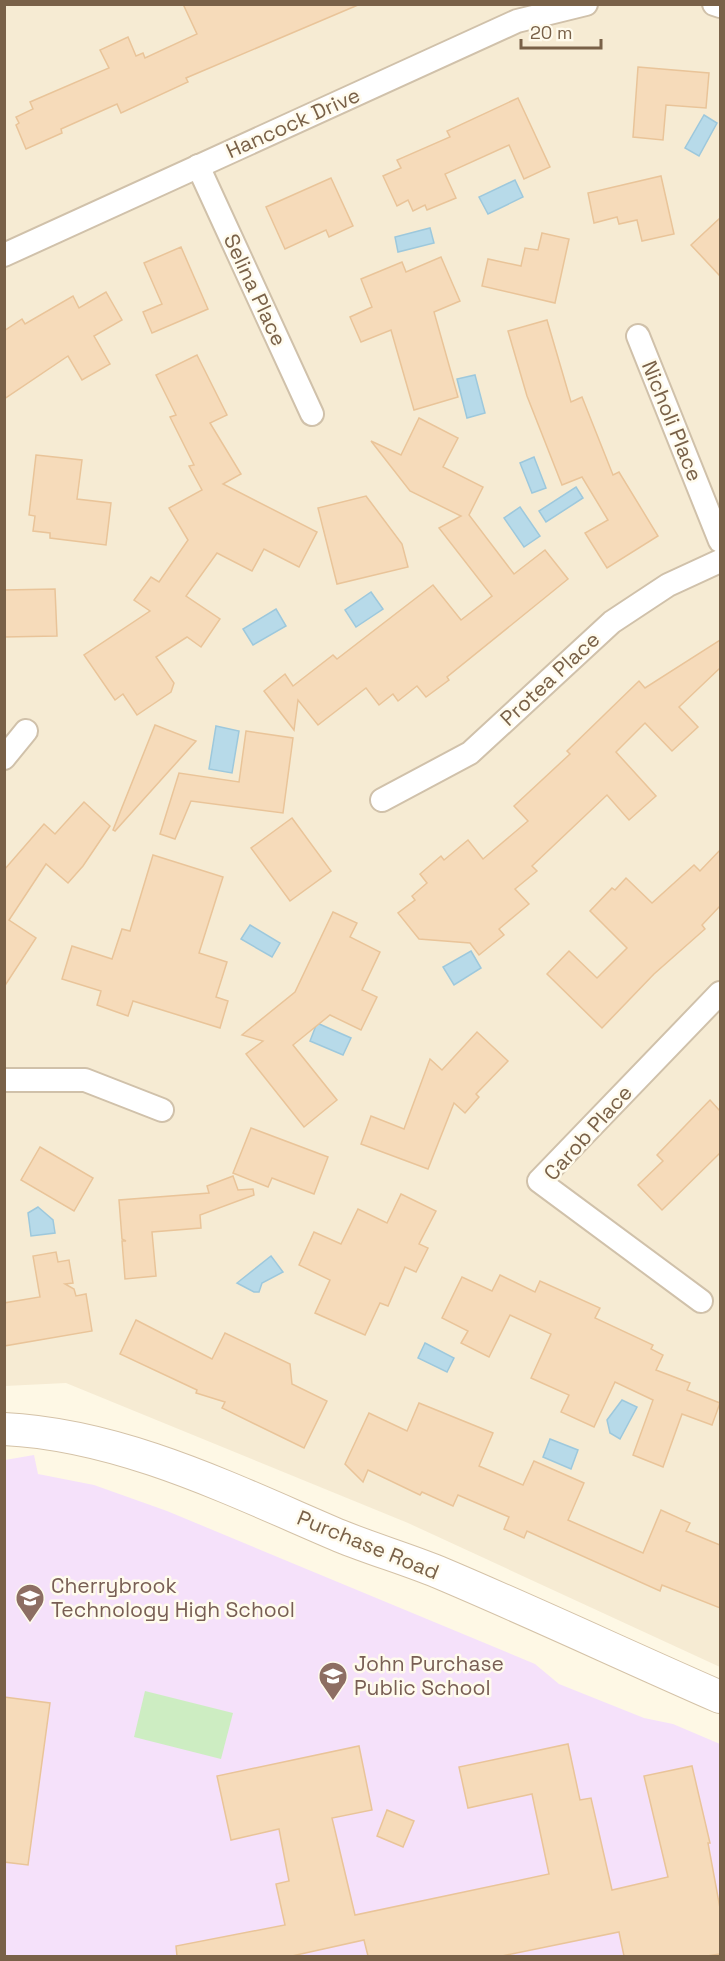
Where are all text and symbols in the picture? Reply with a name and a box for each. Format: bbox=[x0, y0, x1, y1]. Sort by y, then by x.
scale bar bbox=[521, 12, 600, 50]
text: 20 m bbox=[530, 21, 573, 44]
street label: Hancock Drive bbox=[222, 81, 364, 164]
street label: Selina Place bbox=[218, 229, 293, 350]
street label: Nicholi Place bbox=[636, 357, 709, 485]
street label: Protea Place bbox=[494, 626, 605, 732]
street label: Carob Place bbox=[538, 1079, 638, 1186]
street label: Purchase Road bbox=[293, 1504, 443, 1585]
place label: Cherrybrook Technology High School bbox=[51, 1572, 295, 1623]
school or university icon: Cherrybrook Technology High School bbox=[14, 1582, 46, 1624]
place label: John Purchase Public School bbox=[354, 1650, 504, 1701]
school or university icon: John Purchase Public School bbox=[317, 1660, 349, 1702]

